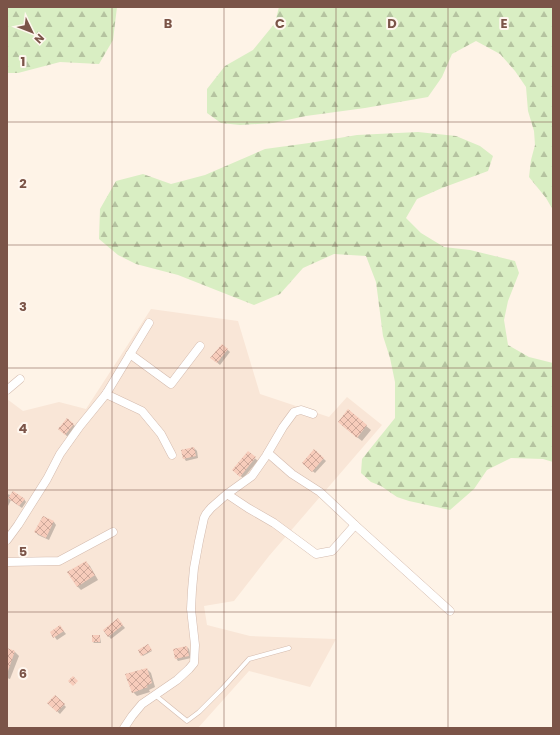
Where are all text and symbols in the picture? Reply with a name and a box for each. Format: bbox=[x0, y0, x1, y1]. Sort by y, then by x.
north arrow bbox=[12, 12, 52, 52]
text: B bbox=[164, 14, 173, 33]
text: C bbox=[275, 14, 285, 33]
text: D bbox=[387, 14, 397, 33]
text: E bbox=[500, 14, 508, 33]
text: N bbox=[31, 30, 48, 47]
text: 1 bbox=[21, 52, 25, 71]
text: 2 bbox=[19, 174, 27, 193]
text: 3 bbox=[19, 297, 27, 316]
text: 4 bbox=[19, 419, 28, 438]
text: 5 bbox=[19, 542, 27, 561]
text: 6 bbox=[19, 664, 27, 683]

